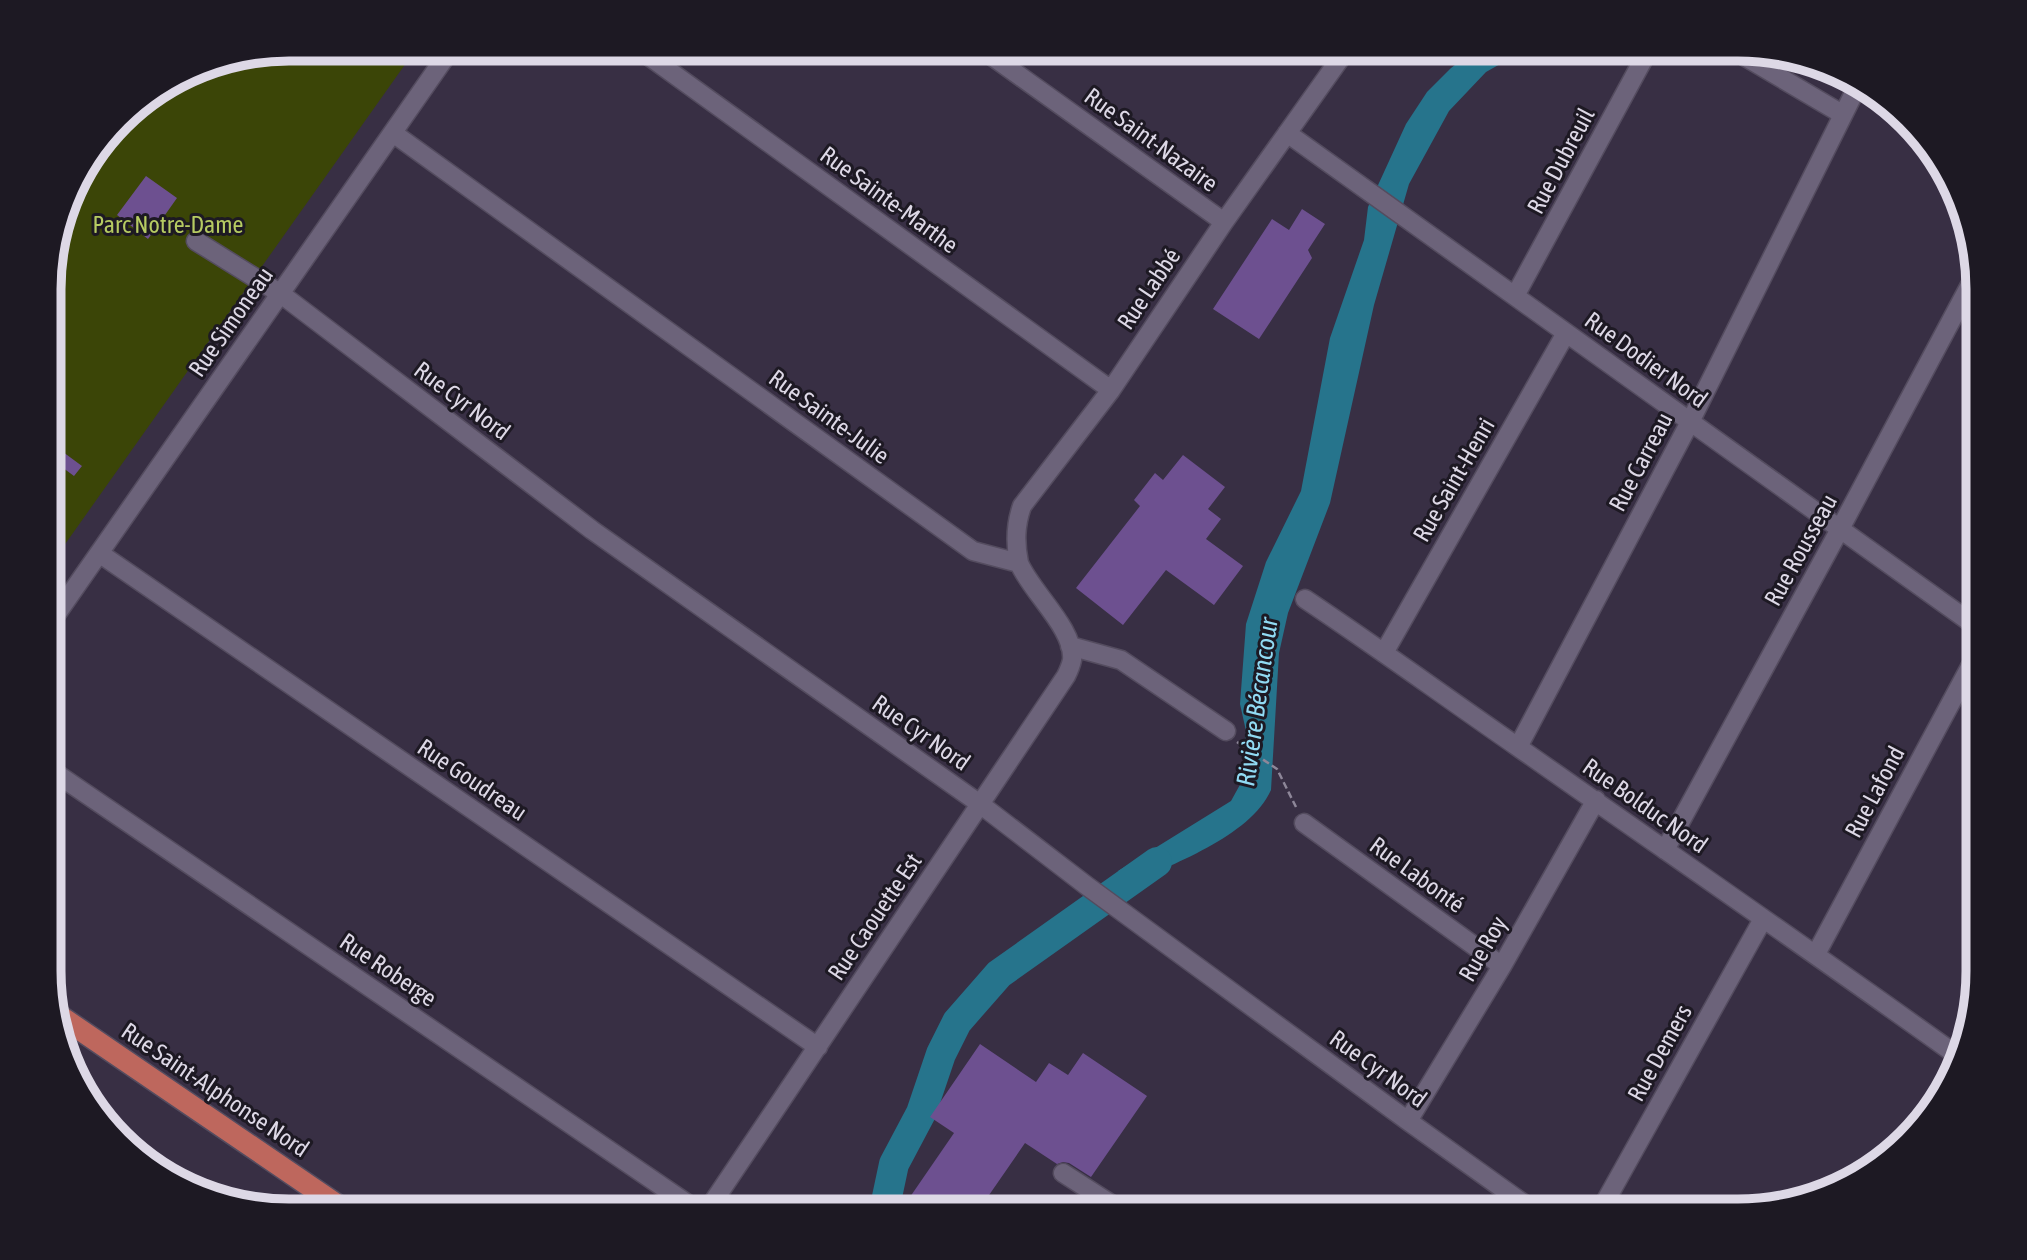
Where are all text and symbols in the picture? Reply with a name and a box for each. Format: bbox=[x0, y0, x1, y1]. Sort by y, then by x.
street label: Rue Saint-Nazaire bbox=[1080, 82, 1223, 197]
street label: Rue Dubreuil bbox=[1521, 103, 1600, 218]
street label: Rue Sainte-Marthe bbox=[815, 141, 963, 259]
park label: Parc Notre-Dame bbox=[93, 211, 243, 238]
street label: Rue Labbé bbox=[1112, 243, 1185, 334]
street label: Rue Simoneau bbox=[183, 262, 278, 382]
street label: Rue Dodier Nord bbox=[1580, 306, 1713, 413]
street label: Rue Cyr Nord bbox=[409, 356, 515, 445]
street label: Rue Sainte-Julie bbox=[764, 364, 895, 469]
street label: Rue Carreau bbox=[1603, 408, 1678, 516]
street label: Rue Saint-Henri bbox=[1407, 413, 1500, 546]
street label: Rue Rousseau bbox=[1759, 489, 1842, 610]
water label: Rivière Bécancour bbox=[1230, 615, 1284, 788]
street label: Rue Cyr Nord bbox=[867, 689, 975, 776]
street label: Rue Goudreau bbox=[413, 733, 532, 826]
street label: Rue Lafond bbox=[1839, 742, 1910, 842]
street label: Rue Bolduc Nord bbox=[1578, 753, 1713, 858]
street label: Rue Labonté bbox=[1365, 831, 1470, 918]
street label: Rue Caouette Est bbox=[822, 848, 927, 985]
street label: Rue Roy bbox=[1453, 911, 1512, 986]
street label: Rue Roberge bbox=[335, 928, 442, 1012]
street label: Rue Demers bbox=[1622, 1000, 1697, 1106]
street label: Rue Saint-Alphonse Nord bbox=[117, 1017, 314, 1162]
street label: Rue Cyr Nord bbox=[1325, 1025, 1432, 1113]

